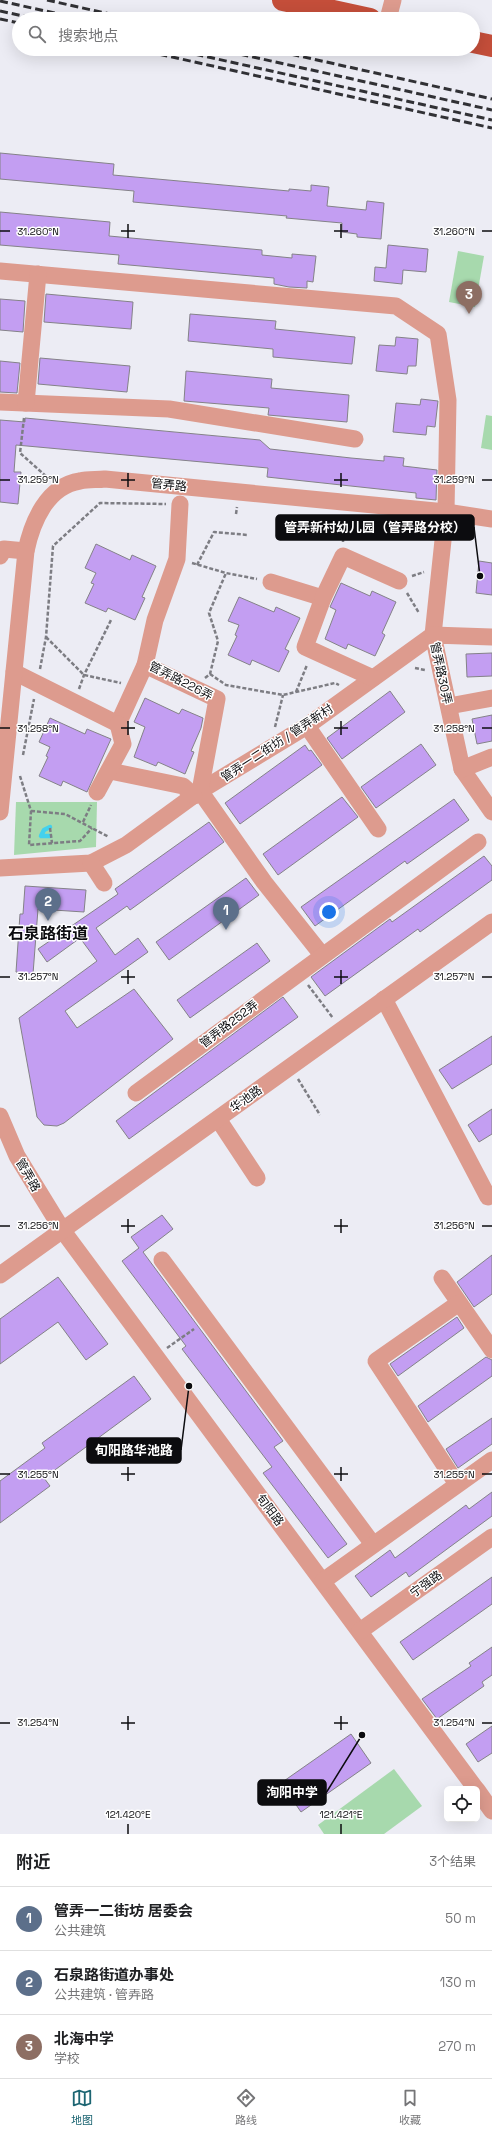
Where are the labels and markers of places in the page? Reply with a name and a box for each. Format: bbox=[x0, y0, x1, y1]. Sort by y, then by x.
pin: 3 bbox=[456, 281, 482, 314]
callout: 管弄新村幼儿园（管弄路分校） bbox=[276, 515, 474, 540]
pin: 2 bbox=[35, 888, 61, 921]
pin: 1 bbox=[213, 897, 239, 930]
callout: 旬阳路华池路 bbox=[87, 1438, 181, 1463]
callout: 洵阳中学 bbox=[258, 1780, 326, 1805]

